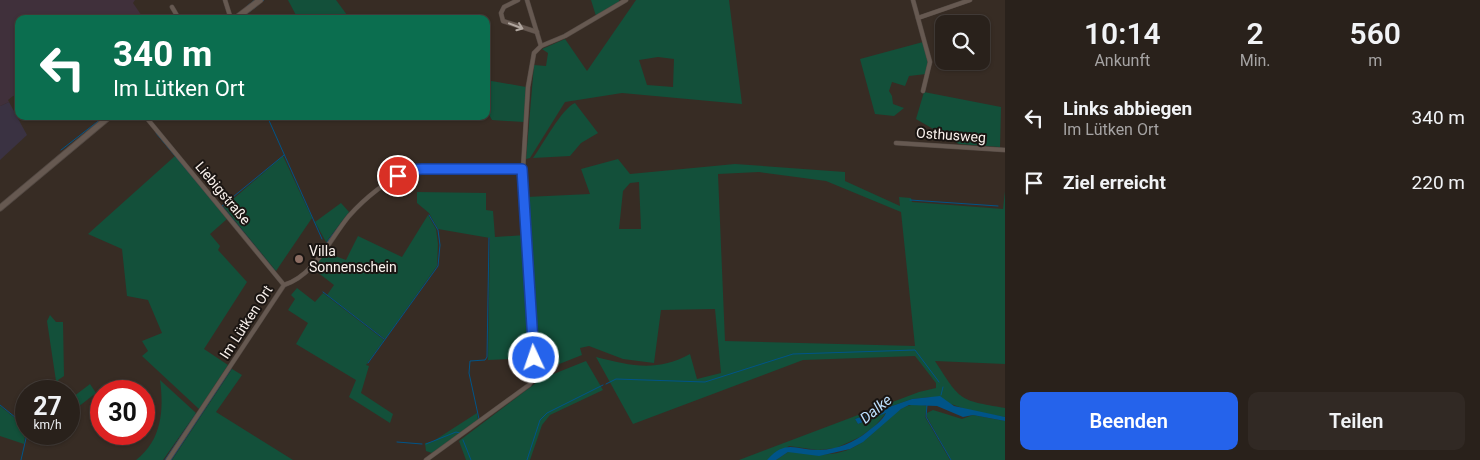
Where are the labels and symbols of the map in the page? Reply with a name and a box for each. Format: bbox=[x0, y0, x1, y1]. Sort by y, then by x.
one-way arrow bbox=[508, 22, 523, 31]
street label: Osthusweg bbox=[916, 125, 986, 145]
pin bbox=[377, 155, 419, 197]
street label: Liebigstraße bbox=[192, 158, 254, 228]
place label: Villa Sonnenschein bbox=[309, 243, 397, 275]
marker: Villa Sonnenschein bbox=[293, 253, 305, 265]
street label: Im Lütken Ort bbox=[216, 282, 276, 362]
position arrow bbox=[507, 331, 559, 383]
speed limit sign: 30 bbox=[90, 380, 155, 445]
water label: Dalke bbox=[856, 391, 896, 427]

